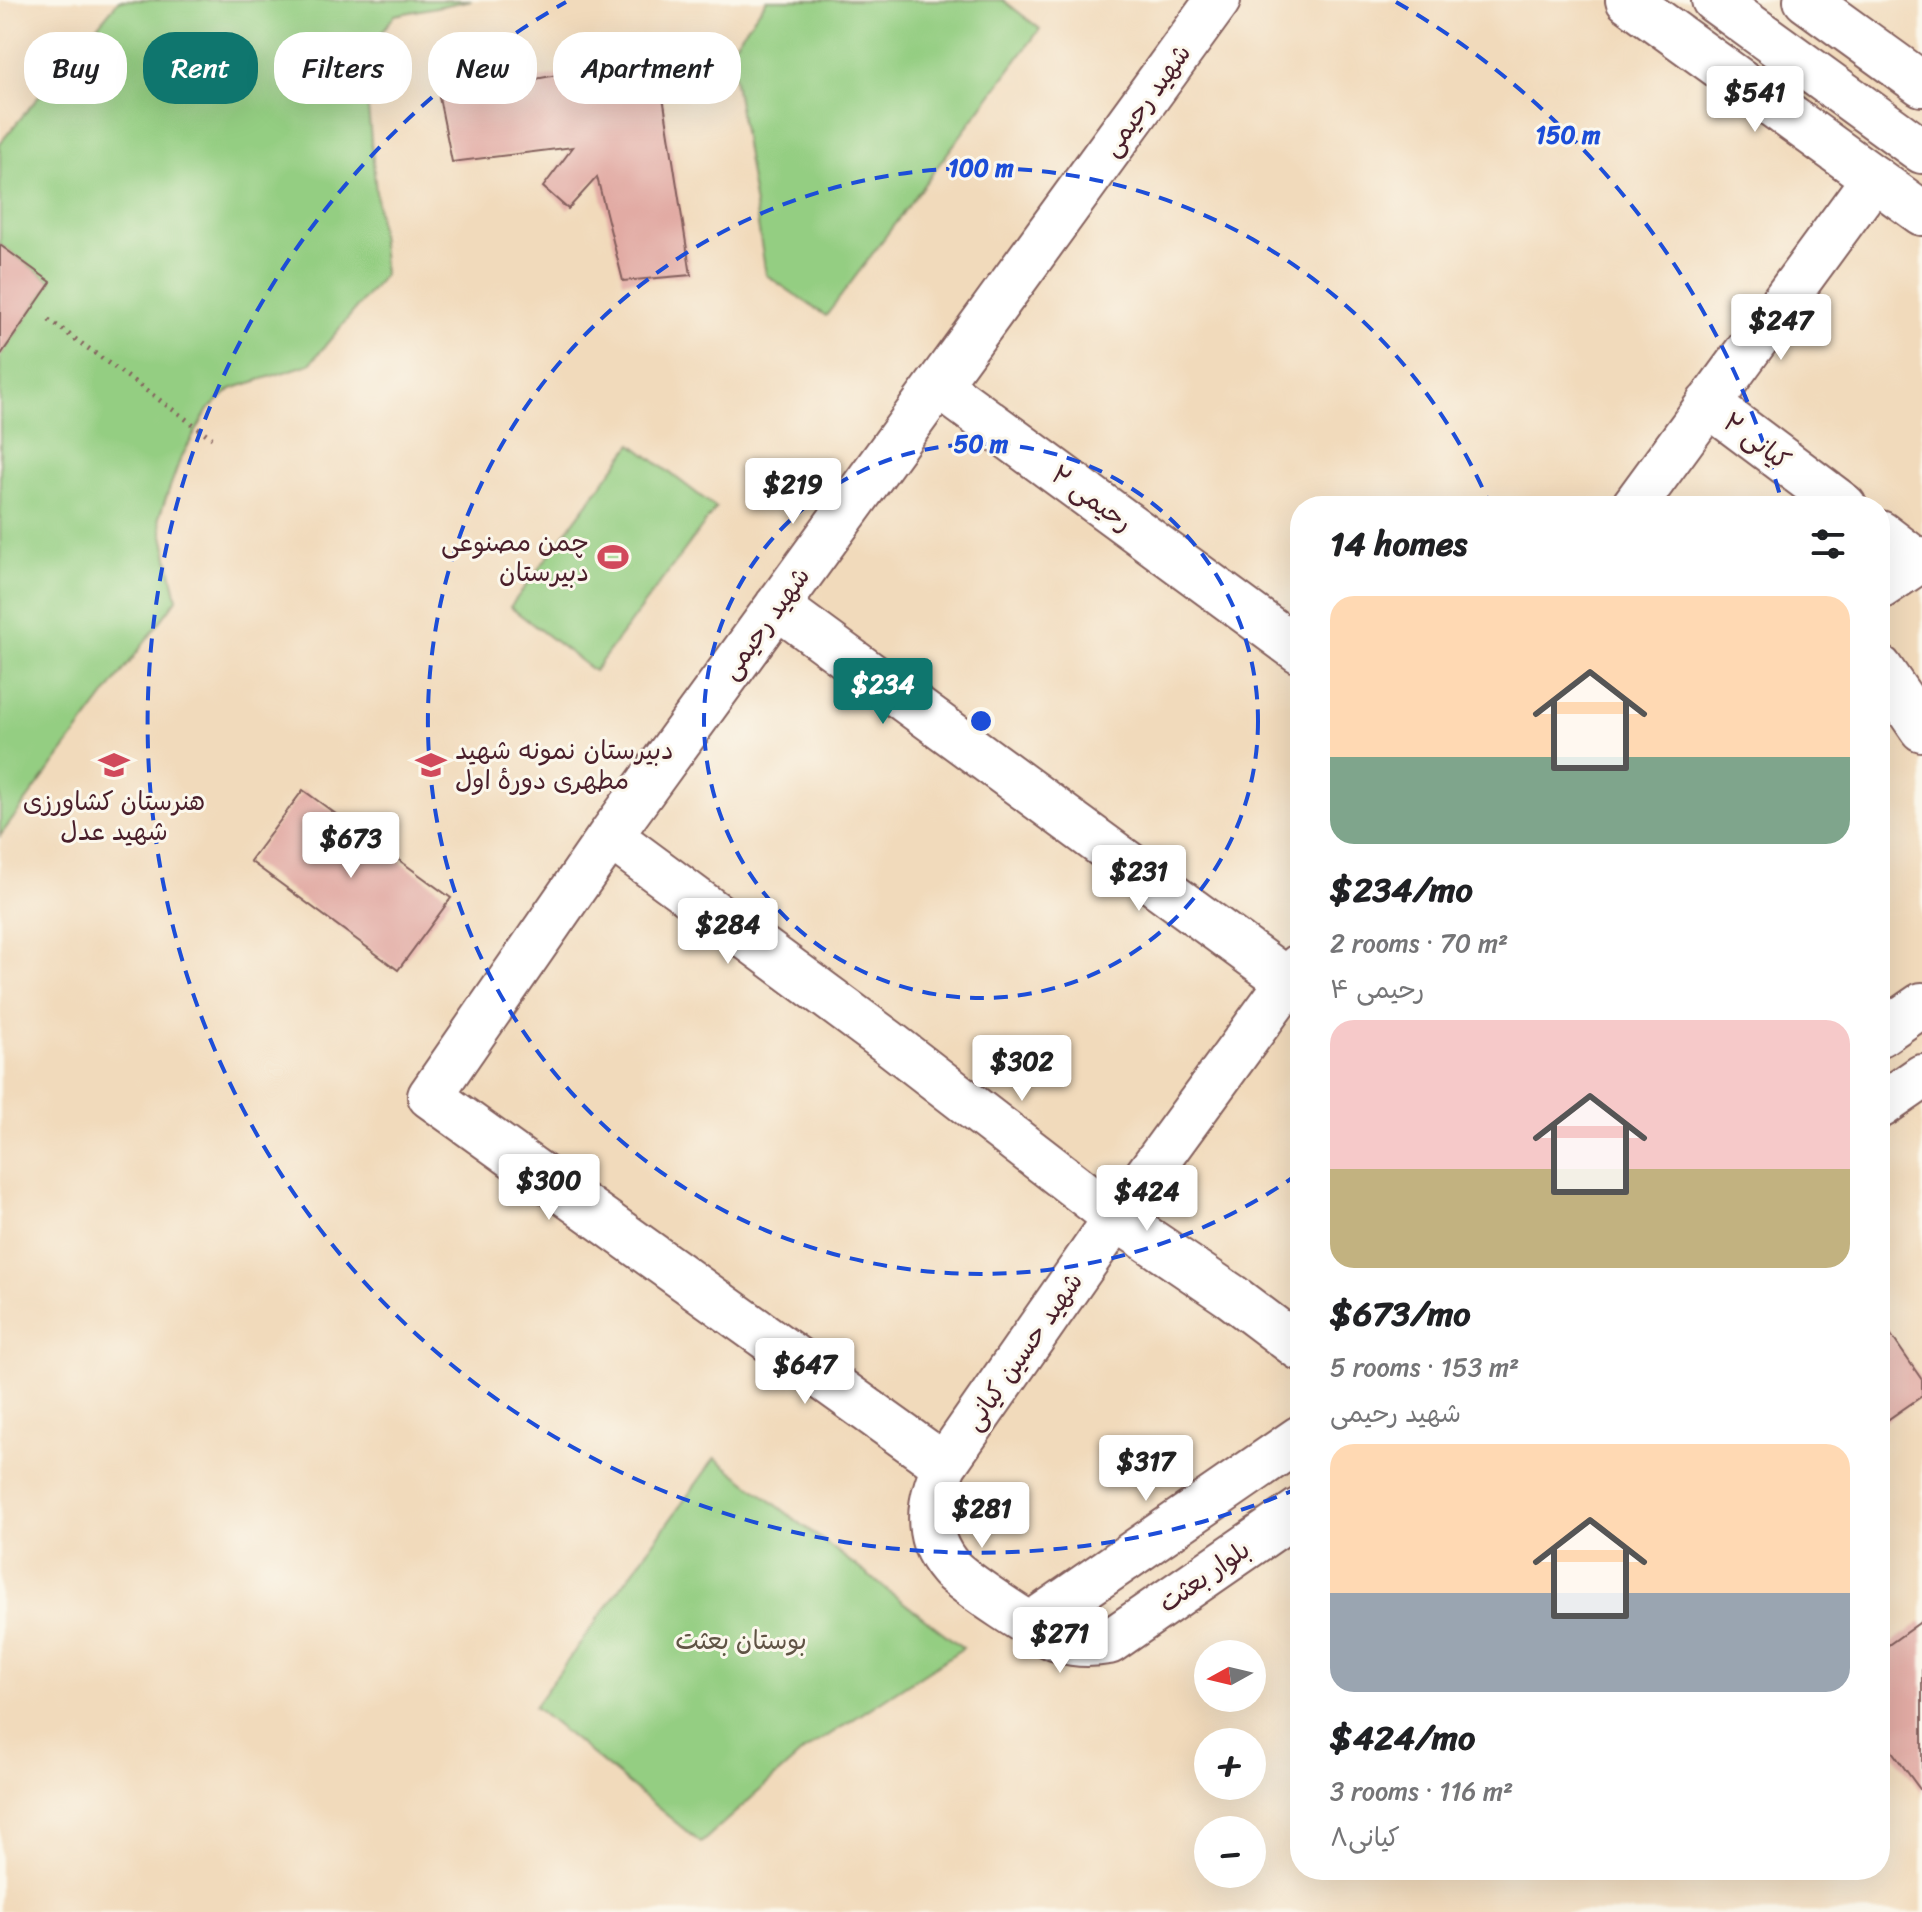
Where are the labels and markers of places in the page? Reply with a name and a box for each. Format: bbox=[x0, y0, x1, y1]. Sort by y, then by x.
pin: $541 bbox=[1708, 66, 1802, 134]
pin: $247 bbox=[1734, 294, 1828, 362]
pin: $219 bbox=[746, 458, 840, 526]
place label: چمن مصنوعی دبیرستان bbox=[441, 519, 589, 595]
sports icon: چمن مصنوعی دبیرستان bbox=[596, 540, 630, 574]
pin: $234 bbox=[836, 658, 930, 726]
centre of rings bbox=[967, 707, 995, 735]
place label: دبیرستان نمونه شهید مطهری دورهٔ اول bbox=[455, 727, 674, 803]
school or university icon: هنرستان کشاورزی شهید عدل bbox=[97, 748, 131, 782]
school or university icon: دبیرستان نمونه شهید مطهری دورهٔ اول bbox=[414, 748, 448, 782]
place label: هنرستان کشاورزی شهید عدل bbox=[23, 778, 205, 854]
pin: $673 bbox=[304, 812, 398, 880]
pin: $231 bbox=[1092, 845, 1186, 913]
pin: $284 bbox=[681, 898, 775, 966]
pin: $302 bbox=[975, 1035, 1069, 1103]
pin: $300 bbox=[502, 1154, 596, 1222]
pin: $424 bbox=[1100, 1165, 1194, 1233]
pin: $647 bbox=[758, 1338, 852, 1406]
pin: $317 bbox=[1099, 1435, 1193, 1503]
pin: $281 bbox=[935, 1482, 1029, 1550]
pin: $271 bbox=[1013, 1607, 1107, 1675]

